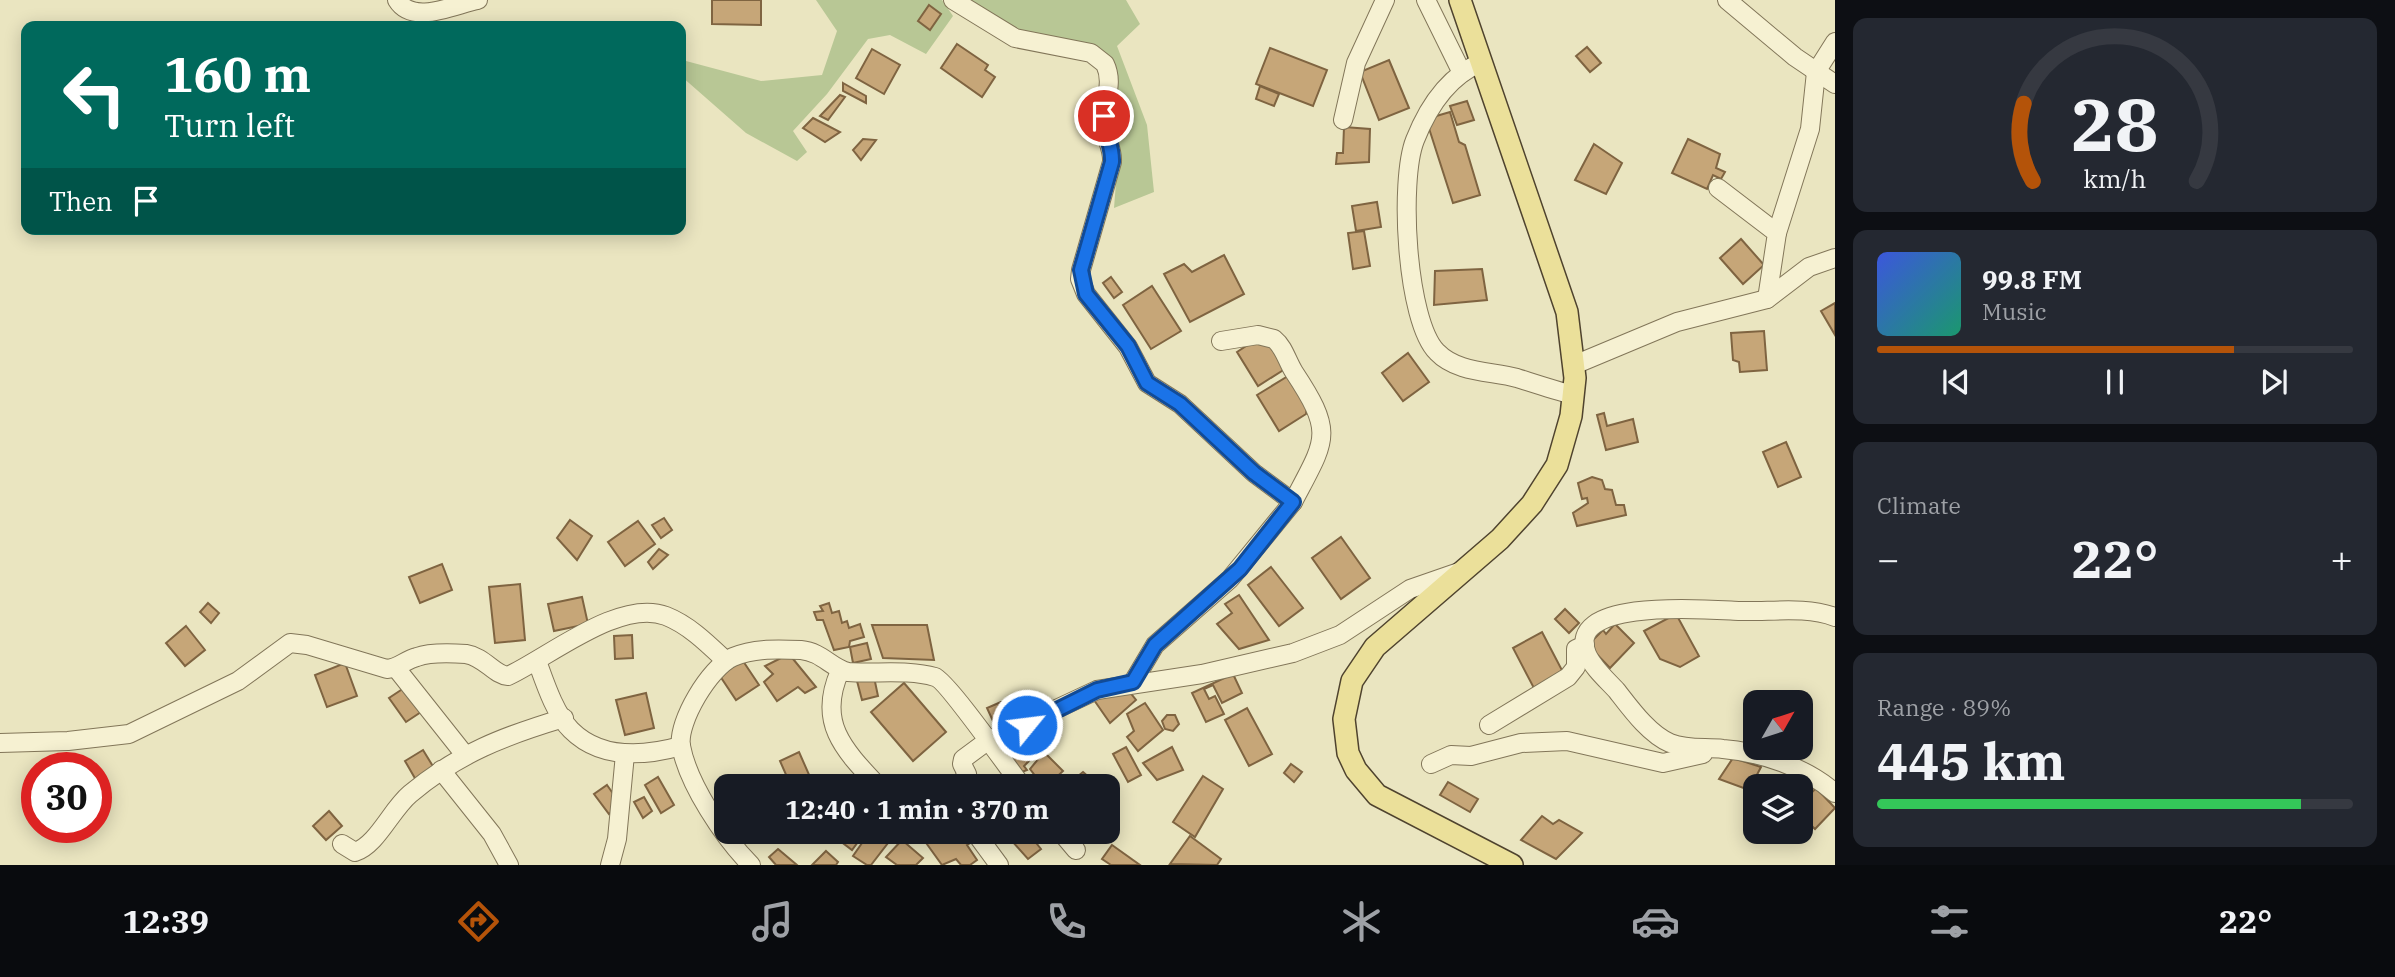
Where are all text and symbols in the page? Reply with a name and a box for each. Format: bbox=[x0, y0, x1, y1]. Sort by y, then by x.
text: 160 m bbox=[164, 42, 311, 105]
icon: left bbox=[49, 49, 140, 140]
text: 28 bbox=[2071, 76, 2159, 171]
pin bbox=[1074, 86, 1134, 146]
icon: arrive bbox=[1085, 97, 1123, 135]
text: Turn left bbox=[164, 104, 295, 146]
text: km/h bbox=[2083, 162, 2147, 195]
icon: arrive bbox=[127, 182, 165, 220]
text: Then bbox=[49, 184, 113, 218]
text: 99.8 FM bbox=[1982, 262, 2082, 296]
text: Music bbox=[1982, 296, 2047, 326]
icon: previous bbox=[1937, 363, 1975, 401]
icon: pause bbox=[2096, 363, 2134, 401]
icon: next bbox=[2255, 363, 2293, 401]
text: Climate bbox=[1877, 490, 1961, 520]
text: 22° bbox=[2072, 525, 2158, 592]
text: − bbox=[1877, 534, 1900, 583]
text: + bbox=[2330, 534, 2353, 583]
position arrow bbox=[990, 688, 1064, 762]
north arrow bbox=[1743, 690, 1813, 760]
map controls bbox=[1743, 690, 1813, 844]
text: Range · 89% bbox=[1877, 692, 2011, 722]
text: 445 km bbox=[1877, 727, 2066, 794]
speed limit sign: 30 bbox=[21, 752, 112, 843]
button: layers bbox=[1743, 774, 1813, 844]
text: 12:40 · 1 min · 370 m bbox=[785, 792, 1049, 826]
icon: directions bbox=[454, 897, 503, 946]
icon: music bbox=[748, 897, 797, 946]
icon: phone bbox=[1042, 897, 1091, 946]
icon: climate bbox=[1337, 897, 1386, 946]
icon: car bbox=[1631, 897, 1680, 946]
icon: filters bbox=[1925, 897, 1974, 946]
text: 12:39 bbox=[123, 900, 209, 942]
text: 22° bbox=[2219, 900, 2272, 942]

